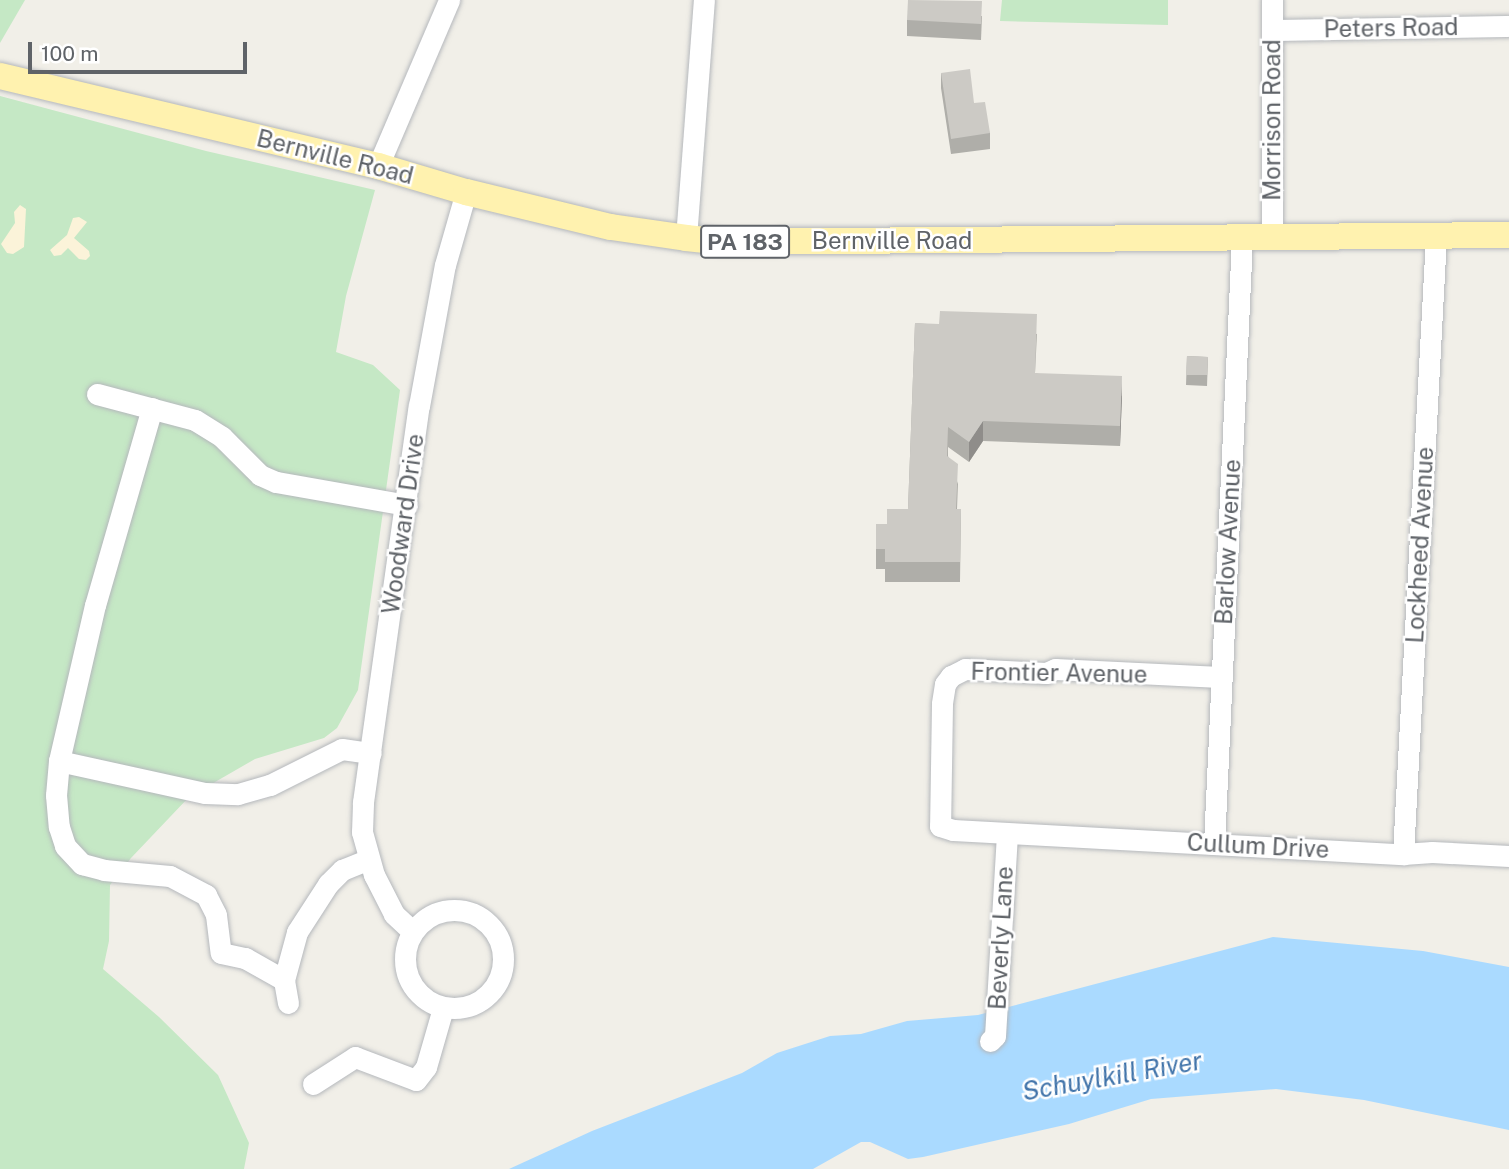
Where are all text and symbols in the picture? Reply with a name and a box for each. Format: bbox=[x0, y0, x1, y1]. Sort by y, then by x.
street label: Peters Road bbox=[1323, 12, 1459, 44]
scale bar bbox=[32, 28, 250, 72]
street label: Morrison Road bbox=[1258, 39, 1286, 201]
text: 100 m bbox=[41, 41, 98, 66]
street label: Bernville Road bbox=[254, 124, 416, 190]
road number: PA 183 bbox=[700, 222, 790, 262]
street label: Bernville Road bbox=[812, 227, 972, 255]
street label: Woodward Drive bbox=[376, 432, 430, 616]
street label: Lockheed Avenue bbox=[1400, 446, 1440, 644]
street label: Barlow Avenue bbox=[1209, 458, 1247, 626]
street label: Frontier Avenue bbox=[970, 657, 1148, 689]
street label: Cullum Drive bbox=[1186, 828, 1330, 864]
street label: Beverly Lane bbox=[983, 865, 1019, 1011]
water label: Schuylkill River bbox=[1020, 1045, 1204, 1107]

